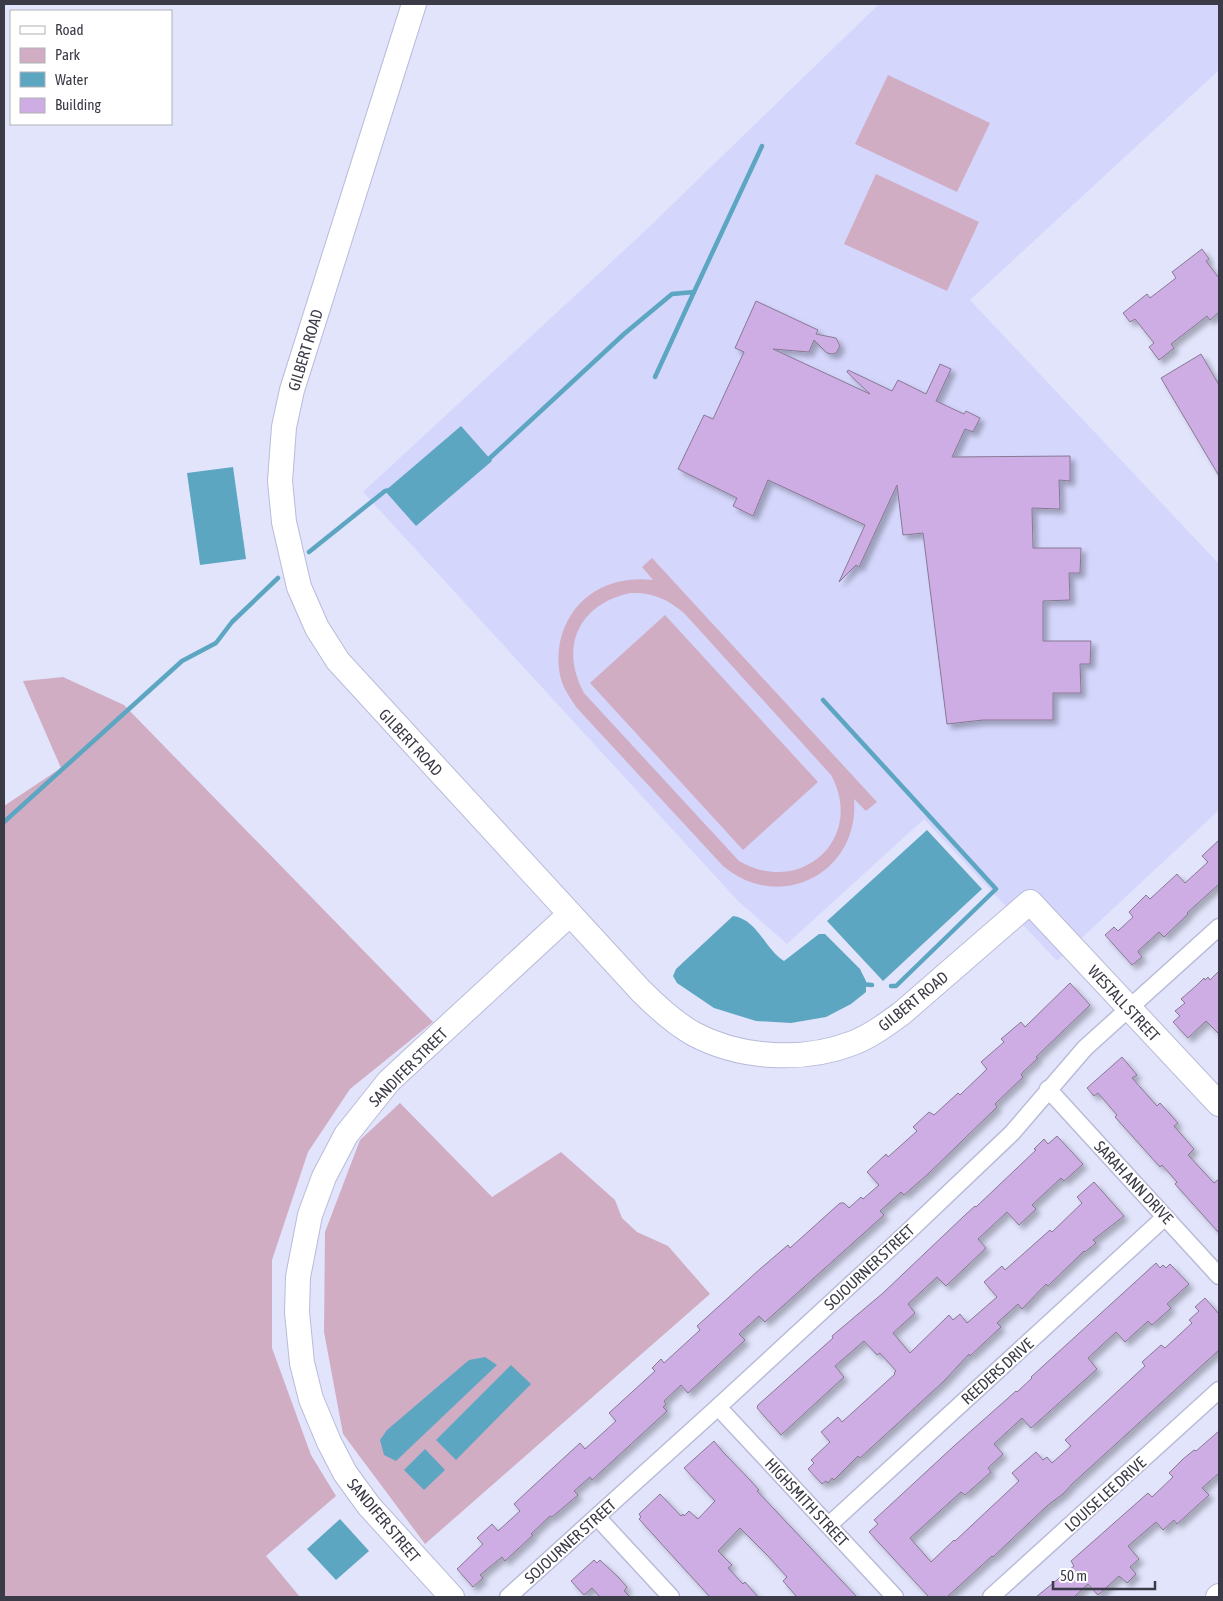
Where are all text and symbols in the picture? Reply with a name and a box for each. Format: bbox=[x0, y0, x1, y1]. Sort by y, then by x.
legend bbox=[10, 10, 172, 125]
text: Road bbox=[55, 21, 84, 38]
text: Park bbox=[55, 46, 80, 63]
text: Water bbox=[55, 71, 88, 88]
text: Building bbox=[55, 96, 101, 113]
street label: GILBERT ROAD bbox=[284, 307, 326, 393]
street label: GILBERT ROAD bbox=[376, 705, 446, 779]
street label: WESTALL STREET bbox=[1085, 962, 1163, 1044]
street label: GILBERT ROAD bbox=[875, 967, 951, 1035]
street label: SANDIFER STREET bbox=[365, 1024, 451, 1110]
street label: SARAH ANN DRIVE bbox=[1091, 1137, 1177, 1227]
street label: SOJOURNER STREET bbox=[820, 1221, 918, 1313]
street label: REEDERS DRIVE bbox=[958, 1334, 1037, 1408]
street label: LOUISE LEE DRIVE bbox=[1061, 1453, 1149, 1535]
street label: HIGHSMITH STREET bbox=[762, 1454, 852, 1550]
street label: SANDIFER STREET bbox=[344, 1475, 424, 1565]
street label: SOJOURNER STREET bbox=[521, 1495, 619, 1587]
scale bar bbox=[1053, 1558, 1156, 1590]
text: 50 m bbox=[1060, 1567, 1087, 1584]

